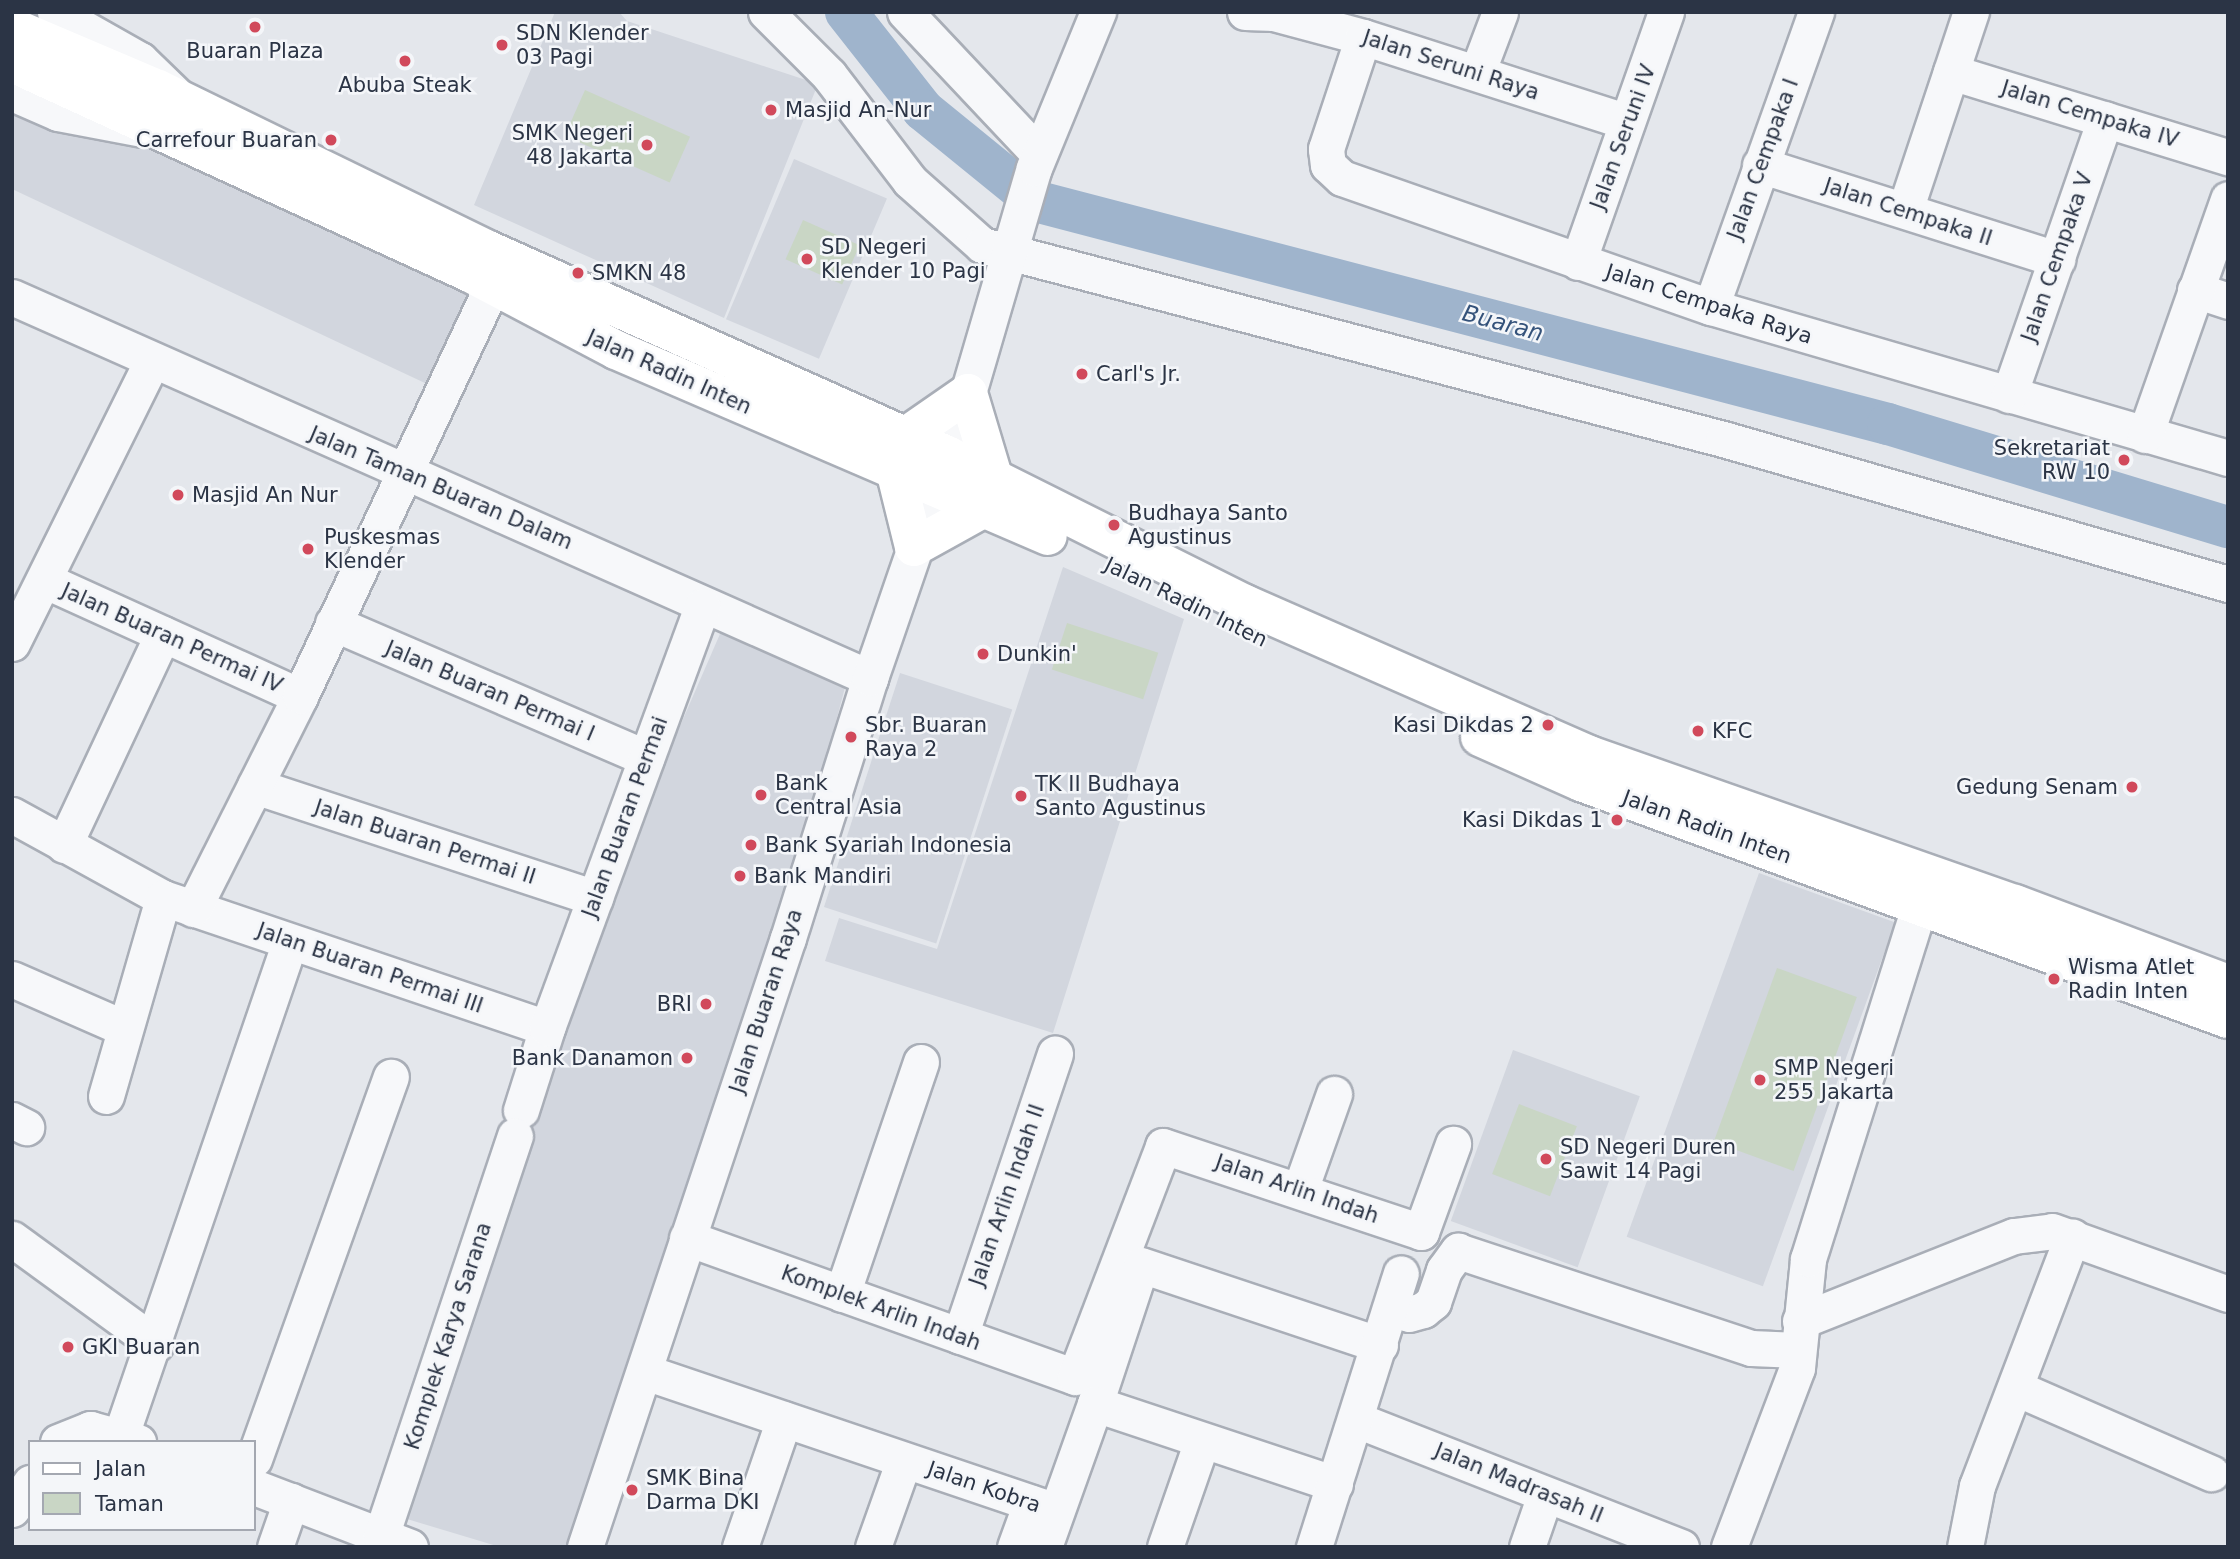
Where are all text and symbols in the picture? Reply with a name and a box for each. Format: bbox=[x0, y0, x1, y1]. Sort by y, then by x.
marker: Buaran Plaza bbox=[247, 19, 263, 35]
place label: SDN Klender 03 Pagi bbox=[516, 20, 649, 70]
street label: Jalan Seruni Raya bbox=[1360, 25, 1542, 105]
marker: SDN Klender 03 Pagi bbox=[494, 37, 510, 53]
place label: Buaran Plaza bbox=[186, 38, 324, 64]
marker: Abuba Steak bbox=[397, 53, 413, 69]
street label: Jalan Seruni IV bbox=[1585, 61, 1661, 213]
place label: Abuba Steak bbox=[338, 72, 472, 98]
street label: Jalan Cempaka I bbox=[1722, 75, 1804, 243]
street label: Jalan Cempaka IV bbox=[1998, 75, 2182, 153]
place label: Masjid An-Nur bbox=[785, 97, 932, 123]
marker: Masjid An-Nur bbox=[763, 102, 779, 118]
place label: SMK Negeri 48 Jakarta bbox=[512, 120, 633, 170]
place label: Carrefour Buaran bbox=[136, 127, 317, 153]
marker: Carrefour Buaran bbox=[323, 132, 339, 148]
marker: SMK Negeri 48 Jakarta bbox=[639, 137, 655, 153]
street label: Jalan Cempaka V bbox=[2016, 169, 2098, 345]
street label: Jalan Cempaka II bbox=[1821, 173, 1995, 251]
place label: SD Negeri Klender 10 Pagi bbox=[821, 234, 986, 284]
marker: SD Negeri Klender 10 Pagi bbox=[799, 251, 815, 267]
street label: Jalan Cempaka Raya bbox=[1603, 259, 1815, 349]
place label: SMKN 48 bbox=[592, 260, 686, 286]
marker: SMKN 48 bbox=[570, 265, 586, 281]
water label: Buaran bbox=[1460, 299, 1546, 347]
street label: Jalan Radin Inten bbox=[583, 324, 755, 420]
place label: Carl's Jr. bbox=[1096, 361, 1181, 387]
marker: Carl's Jr. bbox=[1074, 366, 1090, 382]
street label: Jalan Taman Buaran Dalam bbox=[306, 421, 576, 555]
place label: Sekretariat RW 10 bbox=[1994, 435, 2110, 485]
marker: Sekretariat RW 10 bbox=[2116, 452, 2132, 468]
place label: Masjid An Nur bbox=[192, 482, 338, 508]
marker: Masjid An Nur bbox=[170, 487, 186, 503]
place label: Budhaya Santo Agustinus bbox=[1128, 500, 1288, 550]
marker: Budhaya Santo Agustinus bbox=[1106, 517, 1122, 533]
place label: Puskesmas Klender bbox=[324, 524, 440, 574]
marker: Puskesmas Klender bbox=[298, 539, 318, 559]
street label: Jalan Radin Inten bbox=[1101, 552, 1271, 652]
street label: Jalan Buaran Permai IV bbox=[58, 578, 286, 698]
street label: Jalan Buaran Permai I bbox=[382, 635, 598, 747]
place label: Dunkin' bbox=[997, 641, 1077, 667]
marker: Dunkin' bbox=[975, 646, 991, 662]
place label: Sbr. Buaran Raya 2 bbox=[865, 712, 987, 762]
place label: Kasi Dikdas 2 bbox=[1393, 712, 1534, 738]
street label: Jalan Buaran Permai bbox=[577, 713, 673, 921]
marker: Kasi Dikdas 2 bbox=[1540, 717, 1556, 733]
place label: KFC bbox=[1712, 718, 1753, 744]
marker: KFC bbox=[1690, 723, 1706, 739]
marker: Sbr. Buaran Raya 2 bbox=[843, 729, 859, 745]
place label: Bank Central Asia bbox=[775, 770, 902, 820]
place label: TK II Budhaya Santo Agustinus bbox=[1035, 771, 1206, 821]
place label: Gedung Senam bbox=[1956, 774, 2118, 800]
marker: Gedung Senam bbox=[2124, 779, 2140, 795]
street label: Jalan Radin Inten bbox=[1619, 785, 1795, 869]
marker: Bank Central Asia bbox=[753, 787, 769, 803]
marker: TK II Budhaya Santo Agustinus bbox=[1013, 788, 1029, 804]
street label: Jalan Buaran Permai II bbox=[311, 794, 539, 890]
place label: Kasi Dikdas 1 bbox=[1462, 807, 1603, 833]
marker: Kasi Dikdas 1 bbox=[1609, 812, 1625, 828]
place label: Bank Syariah Indonesia bbox=[765, 832, 1012, 858]
marker: Bank Syariah Indonesia bbox=[743, 837, 759, 853]
place label: Bank Mandiri bbox=[754, 863, 891, 889]
marker: Bank Mandiri bbox=[732, 868, 748, 884]
street label: Jalan Buaran Raya bbox=[724, 906, 808, 1096]
street label: Jalan Buaran Permai III bbox=[254, 917, 486, 1019]
place label: Wisma Atlet Radin Inten bbox=[2068, 954, 2194, 1004]
marker: Wisma Atlet Radin Inten bbox=[2046, 971, 2062, 987]
place label: BRI bbox=[657, 991, 692, 1017]
marker: BRI bbox=[698, 996, 714, 1012]
place label: Bank Danamon bbox=[512, 1045, 673, 1071]
marker: Bank Danamon bbox=[679, 1050, 695, 1066]
place label: SMP Negeri 255 Jakarta bbox=[1774, 1055, 1894, 1105]
marker: SMP Negeri 255 Jakarta bbox=[1752, 1072, 1768, 1088]
street label: Jalan Arlin Indah II bbox=[964, 1101, 1050, 1289]
place label: SD Negeri Duren Sawit 14 Pagi bbox=[1560, 1134, 1736, 1184]
street label: Jalan Arlin Indah bbox=[1212, 1149, 1382, 1229]
marker: SD Negeri Duren Sawit 14 Pagi bbox=[1538, 1151, 1554, 1167]
street label: Komplek Karya Sarana bbox=[399, 1219, 497, 1453]
street label: Komplek Arlin Indah bbox=[778, 1260, 984, 1356]
place label: GKI Buaran bbox=[82, 1334, 200, 1360]
marker: GKI Buaran bbox=[60, 1339, 76, 1355]
street label: Jalan Madrasah II bbox=[1431, 1438, 1607, 1528]
legend bbox=[28, 1440, 256, 1531]
street label: Jalan Kobra bbox=[924, 1456, 1044, 1518]
text: Jalan bbox=[95, 1457, 146, 1481]
place label: SMK Bina Darma DKI bbox=[646, 1465, 759, 1515]
marker: SMK Bina Darma DKI bbox=[624, 1482, 640, 1498]
text: Taman bbox=[95, 1492, 164, 1516]

